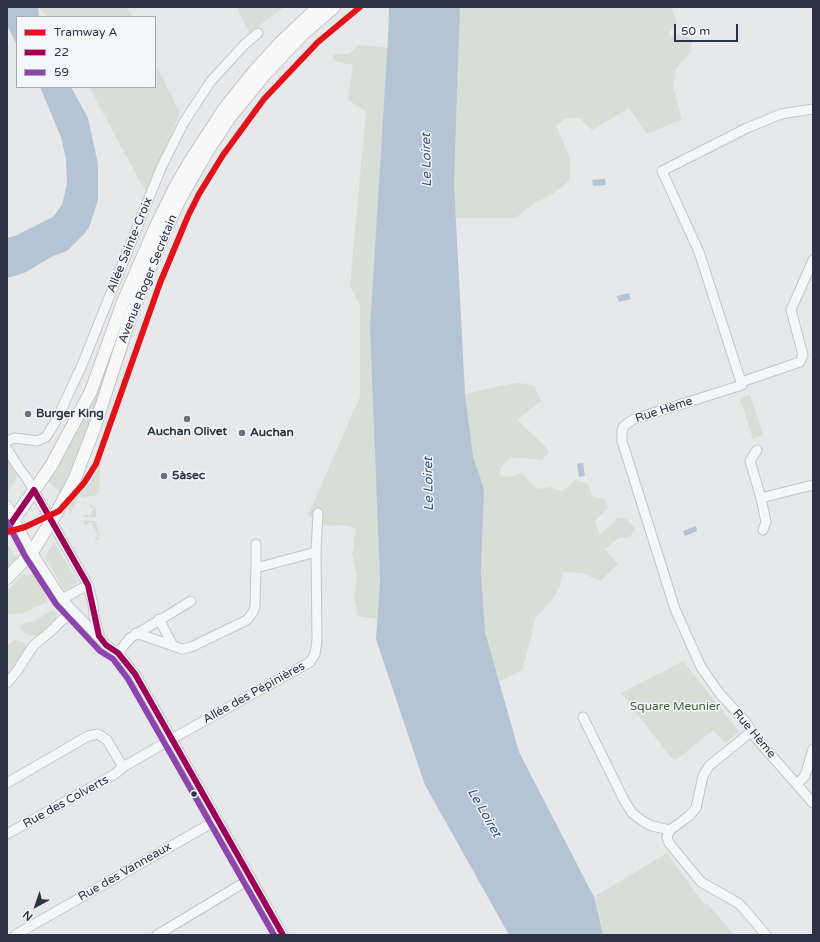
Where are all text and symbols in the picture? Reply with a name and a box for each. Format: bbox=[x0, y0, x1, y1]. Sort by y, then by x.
legend bbox=[16, 16, 156, 88]
scale bar bbox=[676, 16, 740, 42]
text: 50 m bbox=[681, 24, 710, 38]
text: Tramway A bbox=[54, 25, 117, 39]
text: 22 bbox=[54, 45, 69, 59]
text: 59 bbox=[54, 65, 69, 79]
water label: Le Loiret bbox=[419, 133, 435, 187]
street label: Allée Sainte-Croix bbox=[104, 195, 156, 295]
street label: Avenue Roger Secrétain bbox=[116, 213, 180, 345]
street label: Rue Hème bbox=[634, 394, 694, 426]
place label: Burger King bbox=[36, 407, 104, 421]
marker: Burger King bbox=[23, 409, 33, 419]
marker: Auchan Olivet bbox=[182, 414, 192, 424]
place label: Auchan Olivet bbox=[147, 425, 227, 439]
place label: Auchan bbox=[250, 426, 294, 440]
marker: Auchan bbox=[237, 428, 247, 438]
water label: Le Loiret bbox=[421, 457, 437, 511]
place label: 5àsec bbox=[172, 469, 205, 483]
marker: 5àsec bbox=[159, 471, 169, 481]
street label: Allée des Pépinières bbox=[201, 659, 307, 727]
park label: Square Meunier bbox=[630, 700, 720, 714]
street label: Rue Hème bbox=[729, 707, 779, 761]
street label: Rue des Colverts bbox=[21, 773, 111, 831]
water label: Le Loiret bbox=[464, 786, 504, 840]
unlabelled marker bbox=[189, 789, 199, 799]
street label: Rue des Vanneaux bbox=[76, 839, 174, 905]
north arrow bbox=[16, 886, 56, 926]
text: N bbox=[20, 908, 36, 923]

